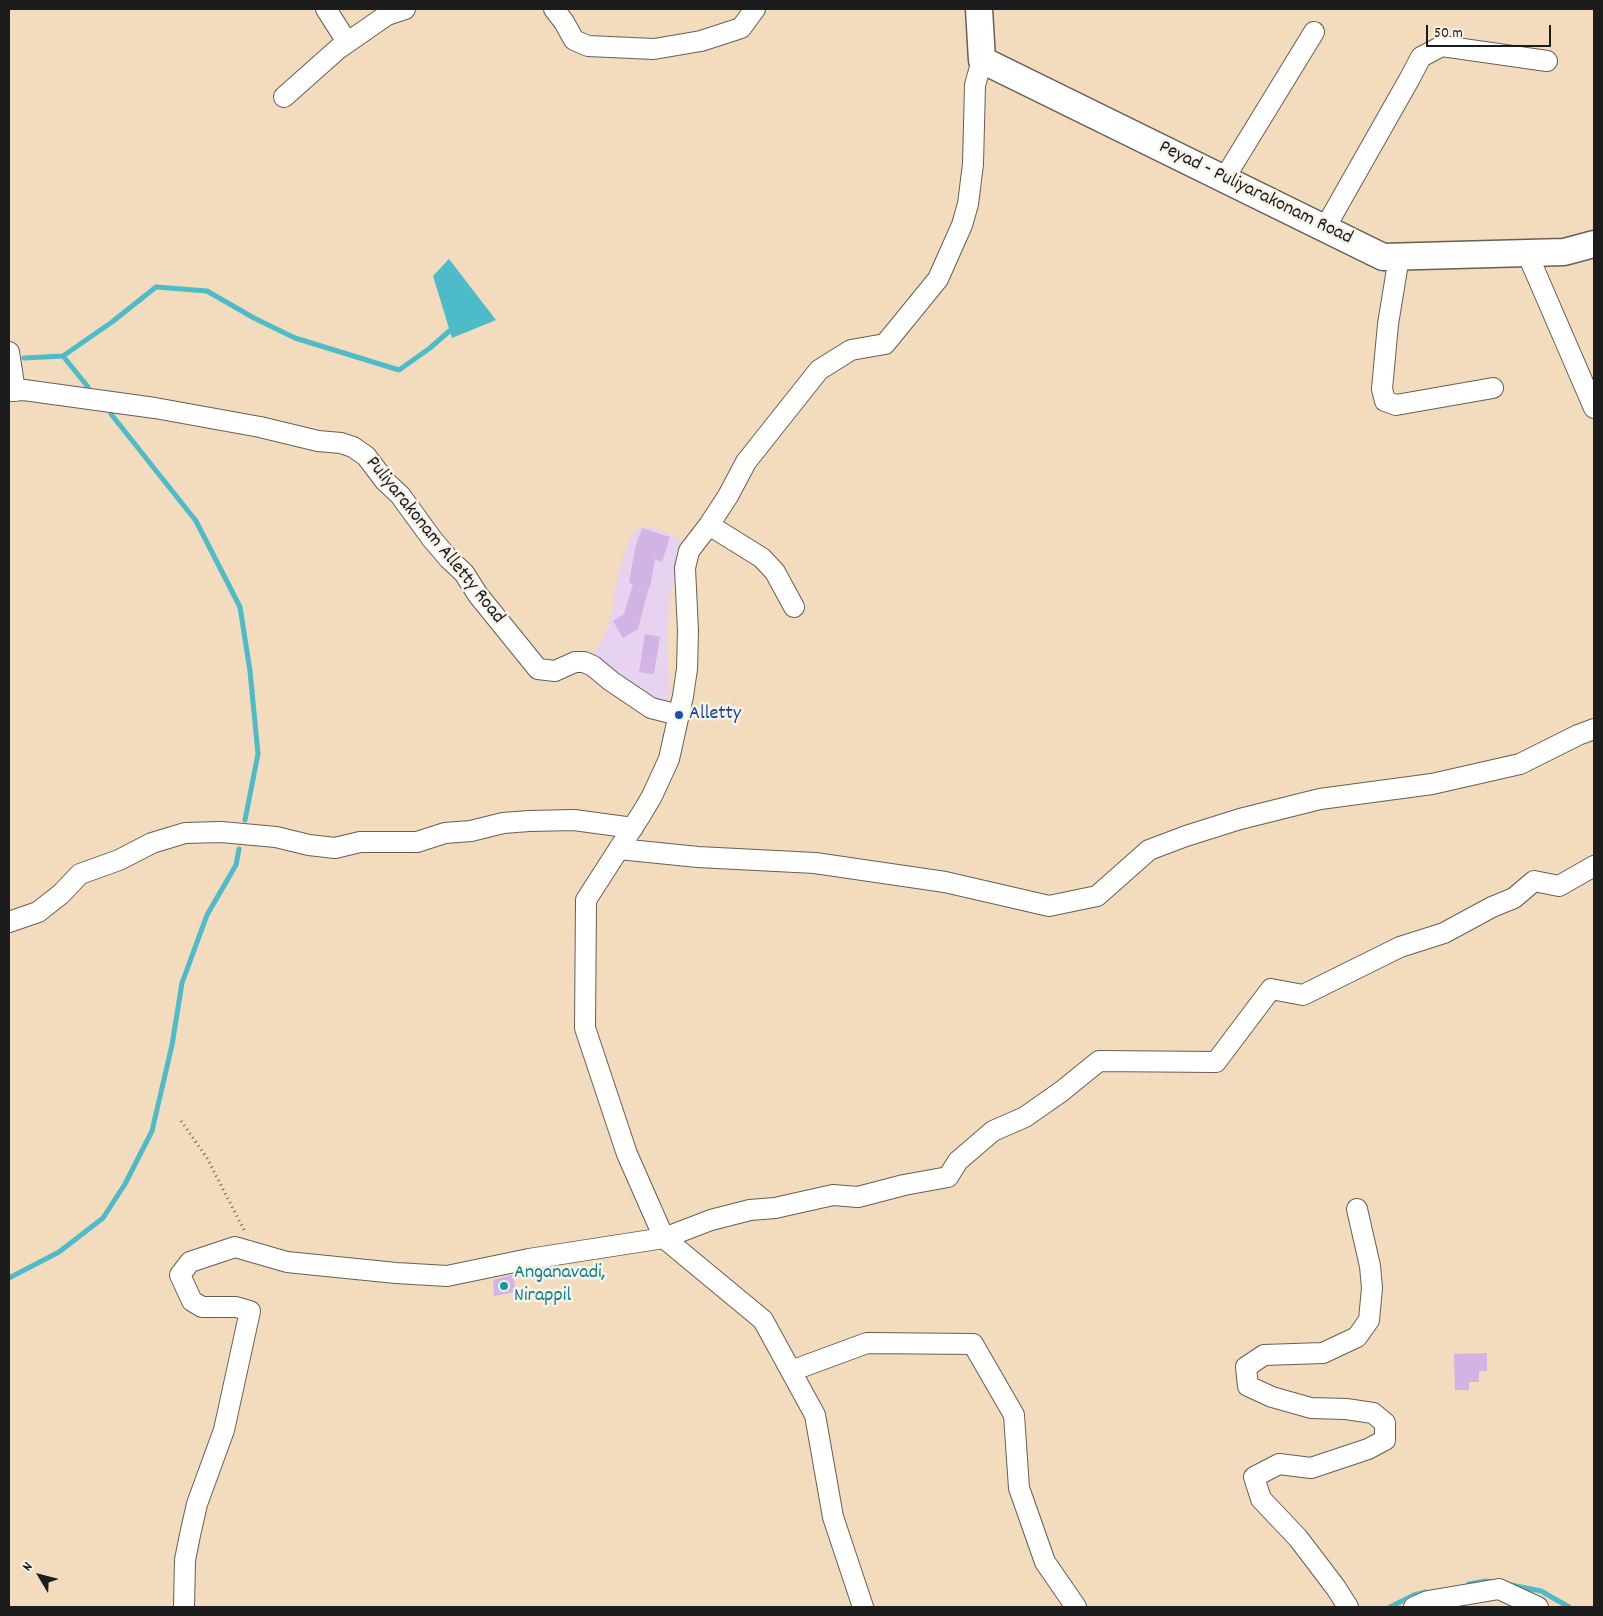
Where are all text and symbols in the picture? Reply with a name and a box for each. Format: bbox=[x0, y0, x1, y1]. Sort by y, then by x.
scale bar bbox=[1428, 15, 1553, 47]
text: 50 m bbox=[1434, 23, 1463, 45]
street label: Peyad - Puliyarakonam Road bbox=[1154, 137, 1356, 251]
street label: Puliyarakonam Alletty Road bbox=[359, 452, 509, 630]
place label: Alletty bbox=[689, 703, 741, 727]
marker: Alletty bbox=[673, 709, 685, 721]
place label: Anganavadi, Nirappil bbox=[514, 1262, 605, 1309]
marker: Anganavadi, Nirappil bbox=[498, 1280, 510, 1292]
north arrow bbox=[15, 1551, 65, 1601]
text: N bbox=[18, 1558, 38, 1576]

